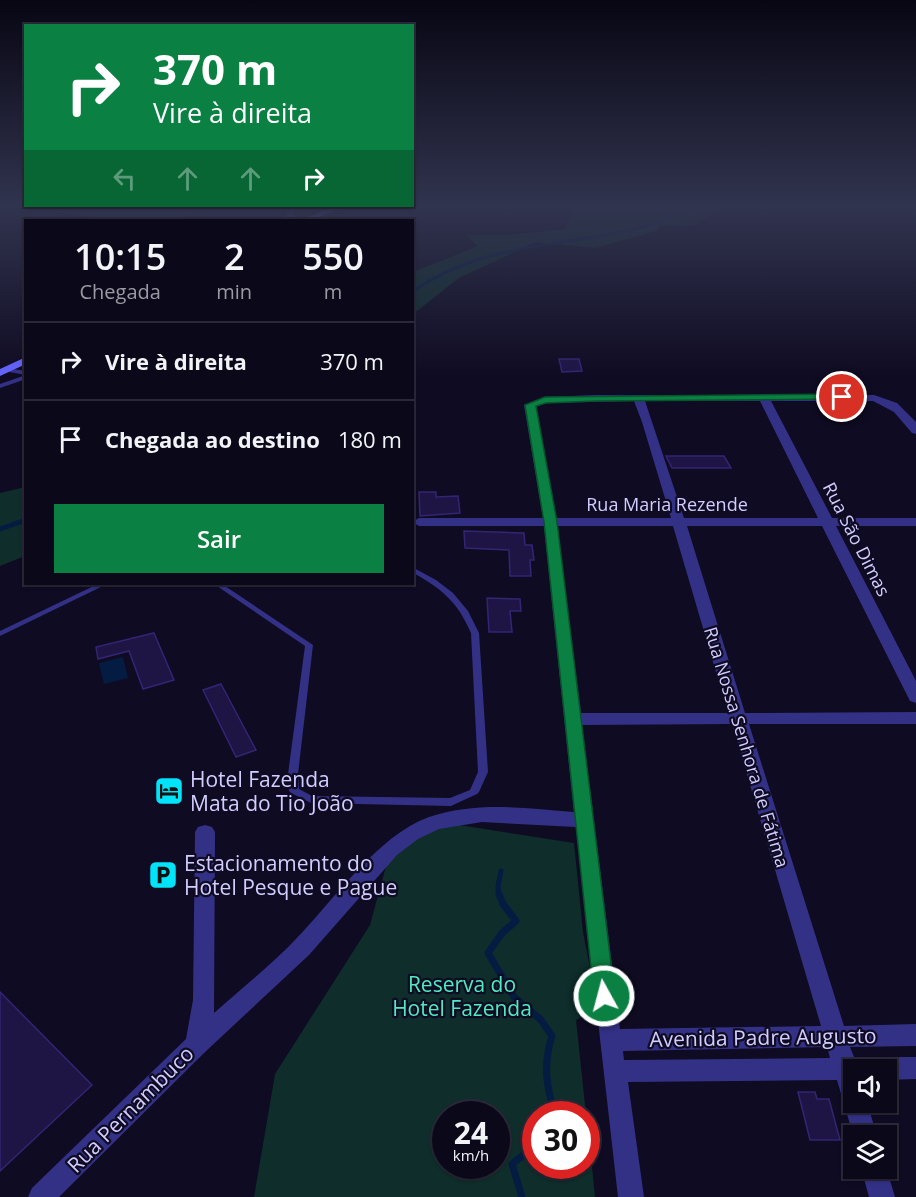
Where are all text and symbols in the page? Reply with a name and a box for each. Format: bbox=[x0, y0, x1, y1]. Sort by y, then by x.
text: 370 m bbox=[153, 40, 277, 97]
icon: right bbox=[54, 48, 132, 126]
text: Vire à direita bbox=[153, 94, 312, 131]
icon: left bbox=[108, 162, 141, 195]
icon: ahead bbox=[171, 162, 204, 195]
icon: ahead bbox=[234, 162, 267, 195]
icon: right bbox=[297, 162, 330, 195]
text: 10:15 bbox=[74, 232, 166, 281]
text: 2 bbox=[224, 232, 245, 281]
text: 550 bbox=[302, 232, 364, 281]
text: Chegada bbox=[79, 278, 161, 305]
text: min bbox=[216, 278, 252, 305]
text: m bbox=[324, 278, 342, 305]
icon: right bbox=[54, 345, 87, 378]
text: Vire à direita bbox=[105, 346, 247, 376]
text: 370 m bbox=[320, 346, 384, 376]
pin bbox=[816, 371, 867, 422]
icon: arrive bbox=[825, 380, 858, 413]
icon: arrive bbox=[54, 423, 87, 456]
text: Chegada ao destino bbox=[105, 424, 320, 454]
text: 180 m bbox=[338, 424, 402, 454]
street label: Rua São Dimas bbox=[818, 478, 896, 600]
street label: Rua Maria Rezende bbox=[586, 492, 748, 516]
button: Sair bbox=[54, 504, 384, 573]
street label: Rua Nossa Senhora de Fátima bbox=[699, 624, 795, 870]
place label: Hotel Fazenda Mata do Tio João bbox=[190, 765, 354, 817]
hotel icon: Hotel Fazenda Mata do Tio João bbox=[153, 775, 185, 807]
place label: Estacionamento do Hotel Pesque e Pague bbox=[184, 849, 397, 901]
parking icon: Estacionamento do Hotel Pesque e Pague bbox=[147, 859, 179, 891]
position arrow bbox=[572, 964, 636, 1028]
park label: Reserva do Hotel Fazenda bbox=[392, 970, 532, 1022]
street label: Avenida Padre Augusto bbox=[649, 1021, 877, 1053]
street label: Rua Pernambuco bbox=[61, 1040, 199, 1178]
map controls bbox=[843, 1059, 897, 1179]
button: sound bbox=[843, 1059, 897, 1113]
speed limit sign: 30 bbox=[522, 1101, 600, 1179]
text: 24 bbox=[454, 1112, 488, 1153]
button: layers bbox=[843, 1125, 897, 1179]
text: km/h bbox=[453, 1145, 489, 1165]

